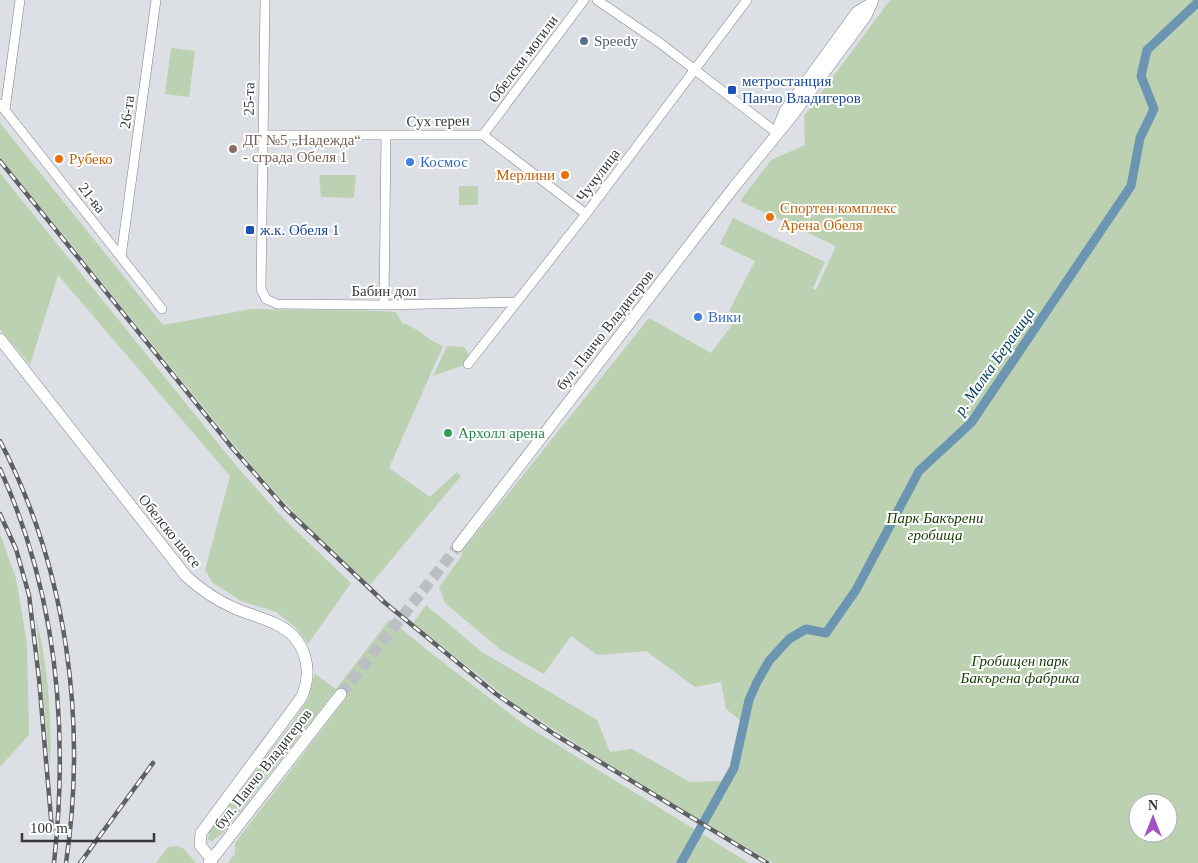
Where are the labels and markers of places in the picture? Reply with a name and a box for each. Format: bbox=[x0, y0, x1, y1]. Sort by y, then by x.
place label: Speedy bbox=[594, 33, 639, 49]
marker: Speedy bbox=[578, 35, 590, 47]
place label: метростанция Панчо Владигеров bbox=[742, 73, 861, 106]
marker: метростанция Панчо Владигеров bbox=[726, 84, 738, 96]
place label: ДГ №5 „Надежда“ - сграда Обеля 1 bbox=[243, 132, 361, 165]
marker: ДГ №5 „Надежда“ - сграда Обеля 1 bbox=[227, 143, 239, 155]
place label: Рубеко bbox=[69, 151, 113, 167]
marker: Рубеко bbox=[53, 153, 65, 165]
place label: Космос bbox=[420, 154, 468, 170]
marker: Космос bbox=[404, 156, 416, 168]
place label: Мерлини bbox=[496, 167, 555, 183]
marker: Мерлини bbox=[559, 169, 571, 181]
place label: Спортен комплекс Арена Обеля bbox=[780, 200, 897, 233]
marker: Спортен комплекс Арена Обеля bbox=[764, 211, 776, 223]
place label: ж.к. Обеля 1 bbox=[259, 222, 339, 238]
marker: ж.к. Обеля 1 bbox=[244, 224, 256, 236]
place label: Вики bbox=[708, 309, 741, 325]
marker: Вики bbox=[692, 311, 704, 323]
place label: Архолл арена bbox=[458, 425, 545, 441]
marker: Архолл арена bbox=[442, 427, 454, 439]

